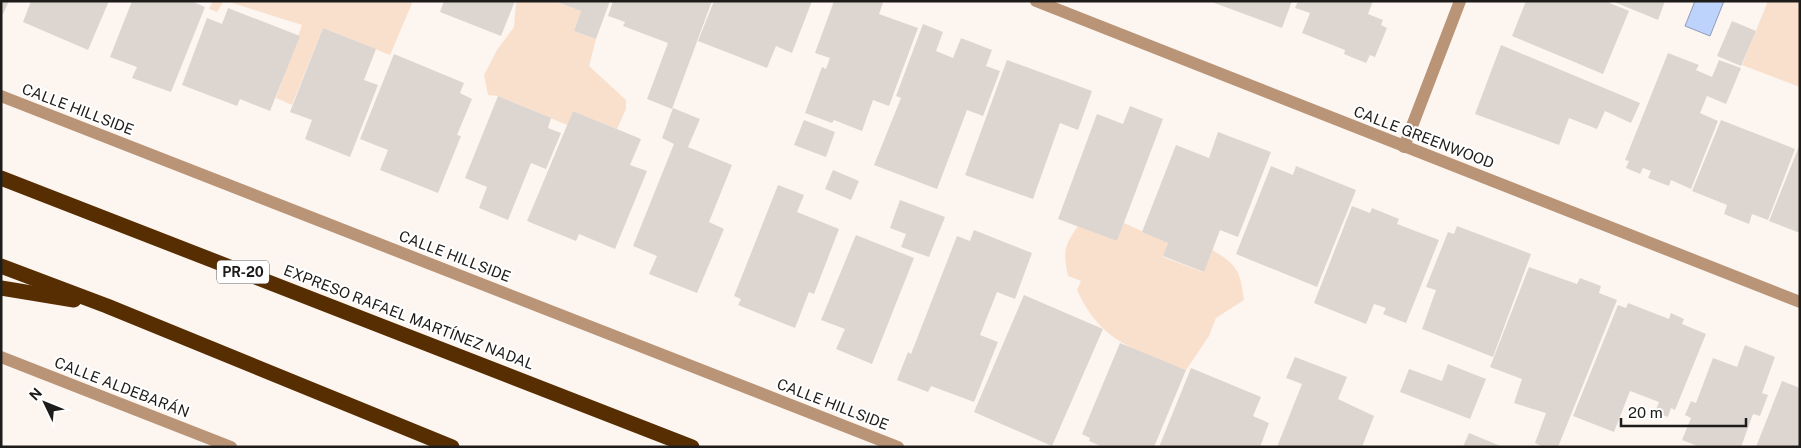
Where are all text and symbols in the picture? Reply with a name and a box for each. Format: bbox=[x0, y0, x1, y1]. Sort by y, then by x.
street label: CALLE HILLSIDE bbox=[20, 80, 136, 138]
street label: CALLE GREENWOOD bbox=[1352, 102, 1496, 172]
street label: CALLE HILLSIDE bbox=[397, 227, 513, 285]
road number: PR-20 bbox=[217, 260, 269, 284]
street label: EXPRESO RAFAEL MARTÍNEZ NADAL bbox=[281, 261, 537, 373]
street label: CALLE ALDEBARÁN bbox=[52, 353, 192, 421]
street label: CALLE HILLSIDE bbox=[775, 375, 891, 433]
north arrow bbox=[20, 378, 70, 428]
text: N bbox=[26, 385, 45, 404]
scale bar bbox=[1621, 396, 1746, 428]
text: 20 m bbox=[1628, 404, 1663, 421]

